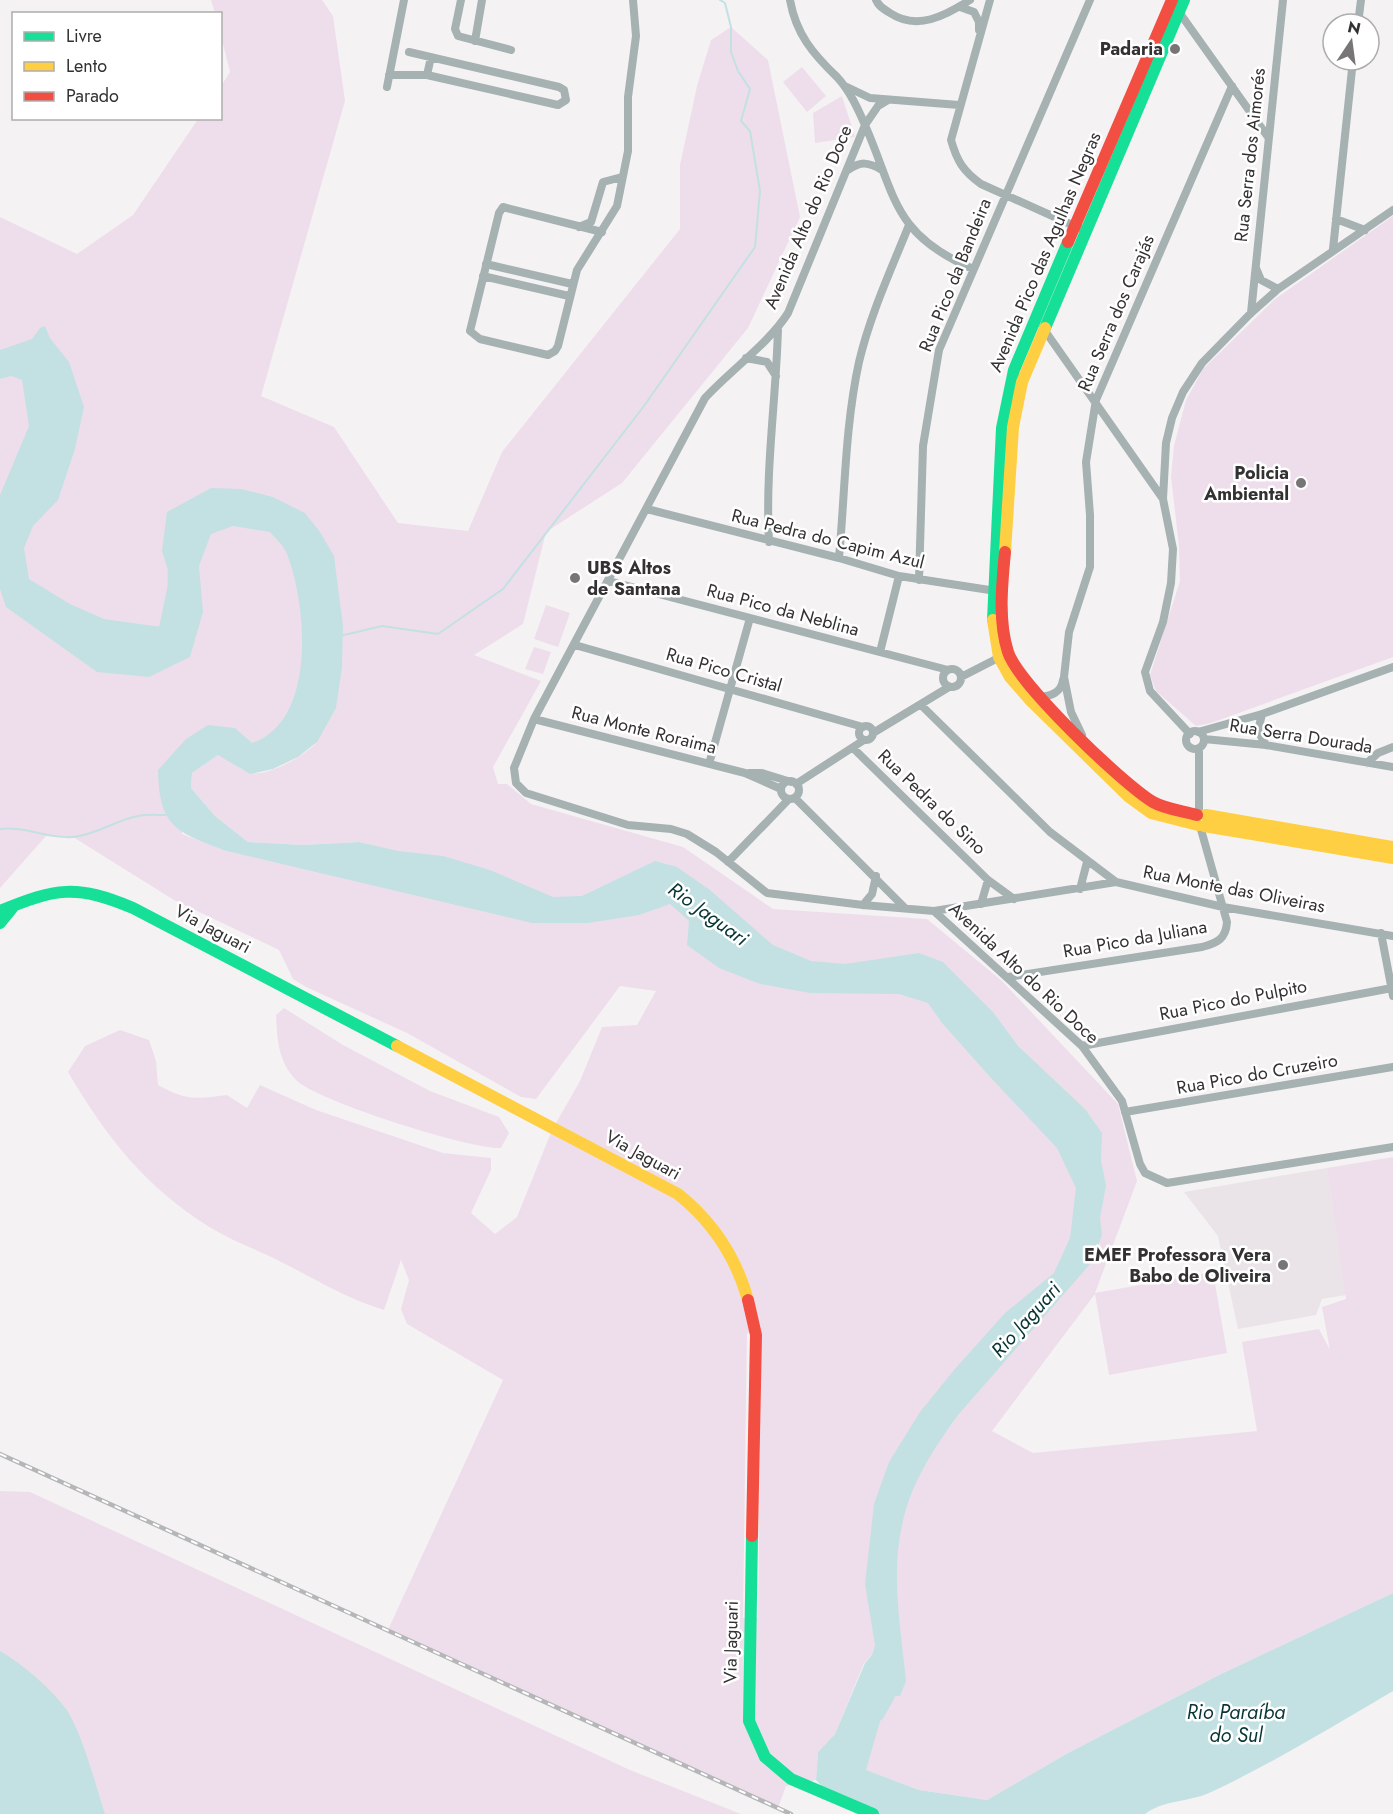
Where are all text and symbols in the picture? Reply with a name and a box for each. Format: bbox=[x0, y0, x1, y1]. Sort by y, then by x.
legend bbox=[12, 12, 222, 120]
north arrow bbox=[1321, 12, 1381, 72]
text: N bbox=[1345, 15, 1363, 41]
text: Livre bbox=[66, 23, 102, 49]
place label: Padaria bbox=[1100, 36, 1163, 62]
marker: Padaria bbox=[1168, 42, 1182, 56]
text: Lento bbox=[66, 53, 107, 79]
street label: Rua Serra dos Aimorés bbox=[1228, 67, 1272, 243]
text: Parado bbox=[66, 83, 119, 109]
street label: Avenida Alto do Rio Doce bbox=[757, 121, 859, 313]
street label: Avenida Pico das Agulhas Negras bbox=[983, 128, 1107, 376]
street label: Rua Pico da Bandeira bbox=[912, 194, 998, 356]
street label: Rua Serra dos Carajás bbox=[1071, 231, 1161, 395]
place label: Policia Ambiental bbox=[1203, 460, 1289, 507]
marker: Policia Ambiental bbox=[1294, 476, 1308, 490]
street label: Rua Pedra do Capim Azul bbox=[729, 502, 927, 576]
place label: UBS Altos de Santana bbox=[587, 555, 681, 602]
marker: UBS Altos de Santana bbox=[568, 571, 582, 585]
street label: Rua Pico da Neblina bbox=[704, 577, 862, 643]
street label: Rua Pico Cristal bbox=[663, 641, 785, 699]
street label: Rua Monte Roraima bbox=[569, 699, 719, 761]
street label: Rua Serra Dourada bbox=[1228, 712, 1374, 760]
street label: Rua Pedra do Sino bbox=[872, 743, 992, 861]
street label: Rua Monte das Oliveiras bbox=[1141, 859, 1327, 919]
water label: Rio Jaguari bbox=[662, 875, 755, 953]
street label: Avenida Alto do Rio Doce bbox=[943, 896, 1105, 1050]
street label: Via Jaguari bbox=[170, 898, 256, 960]
street label: Rua Pico da Juliana bbox=[1061, 914, 1209, 964]
street label: Rua Pico do Pulpito bbox=[1157, 973, 1309, 1027]
street label: Rua Pico do Cruzeiro bbox=[1174, 1047, 1340, 1101]
street label: Via Jaguari bbox=[600, 1124, 686, 1186]
place label: EMEF Professora Vera Babo de Oliveira bbox=[1084, 1242, 1271, 1289]
marker: EMEF Professora Vera Babo de Oliveira bbox=[1276, 1258, 1290, 1272]
water label: Rio Jaguari bbox=[984, 1275, 1068, 1364]
street label: Via Jaguari bbox=[717, 1600, 745, 1684]
water label: Rio Paraíba do Sul bbox=[1187, 1698, 1285, 1750]

